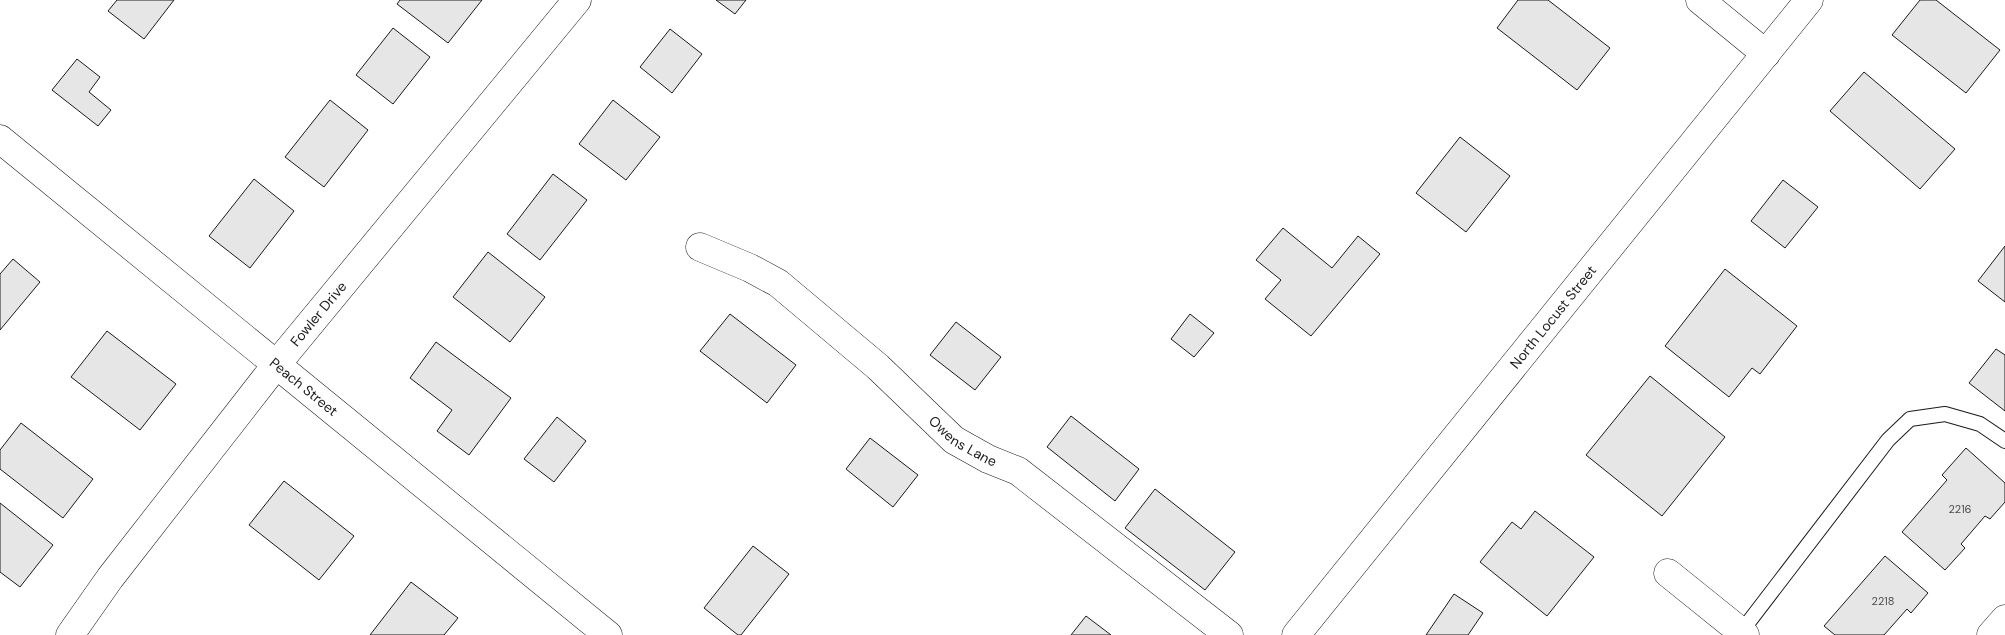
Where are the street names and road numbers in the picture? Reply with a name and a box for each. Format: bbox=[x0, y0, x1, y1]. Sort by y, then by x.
street label: North Locust Street bbox=[1506, 262, 1600, 372]
street label: Fowler Drive bbox=[286, 278, 350, 350]
street label: Peach Street bbox=[266, 354, 342, 420]
street label: Owens Lane bbox=[925, 412, 999, 471]

